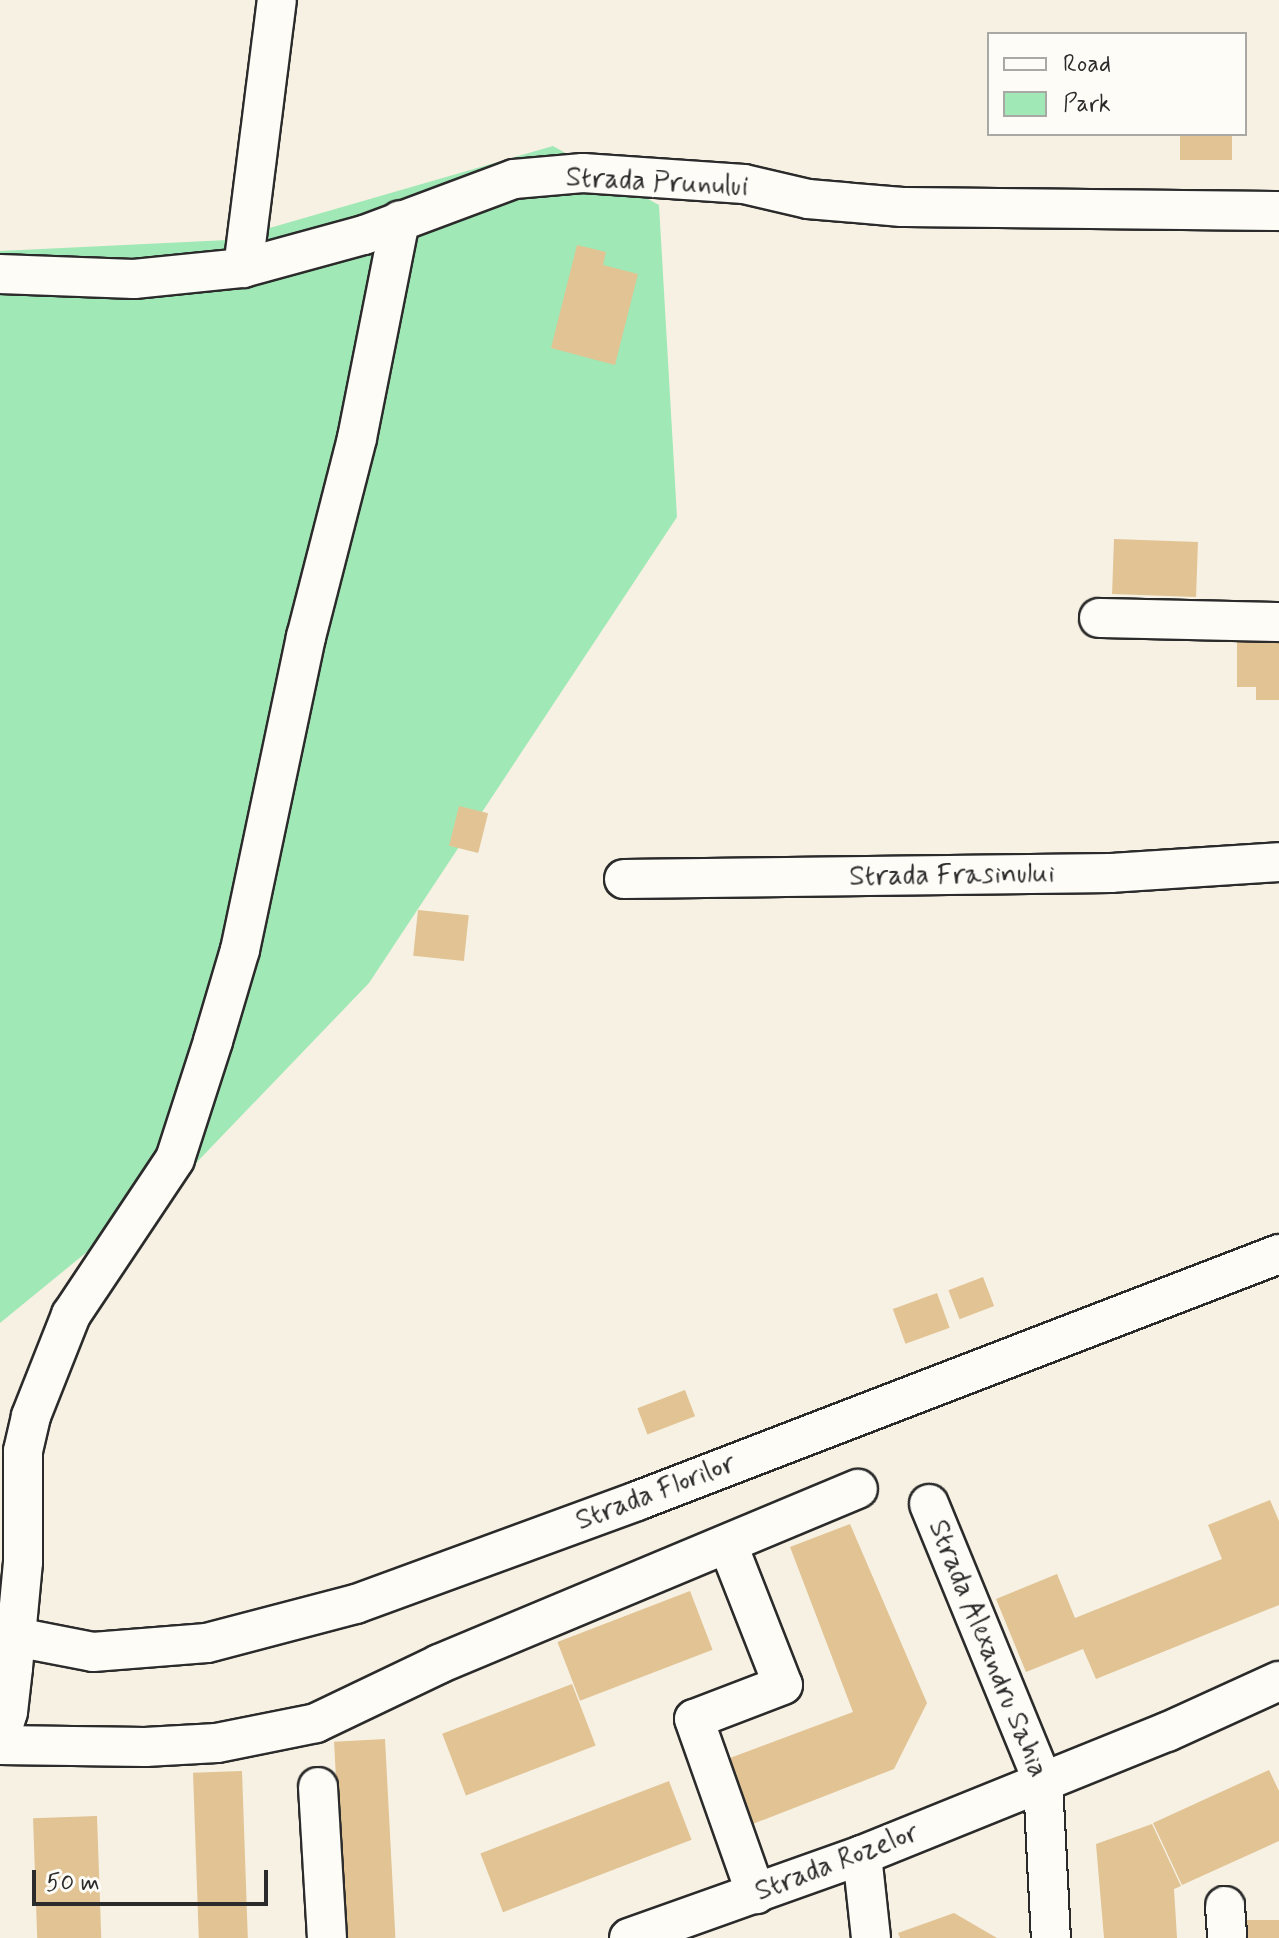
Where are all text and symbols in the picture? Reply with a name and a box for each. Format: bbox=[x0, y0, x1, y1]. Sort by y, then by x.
legend bbox=[987, 32, 1247, 136]
text: Road bbox=[1063, 49, 1111, 80]
text: Park bbox=[1063, 89, 1111, 120]
street label: Strada Prunului bbox=[561, 161, 753, 205]
street label: Strada Frasinului bbox=[851, 857, 1053, 895]
street label: Strada Florilor bbox=[571, 1447, 741, 1539]
street label: Strada Alexandru Sahia bbox=[920, 1515, 1054, 1783]
street label: Strada Rozelor bbox=[751, 1817, 923, 1909]
scale bar bbox=[36, 1854, 272, 1904]
text: 50 m bbox=[46, 1868, 100, 1899]

